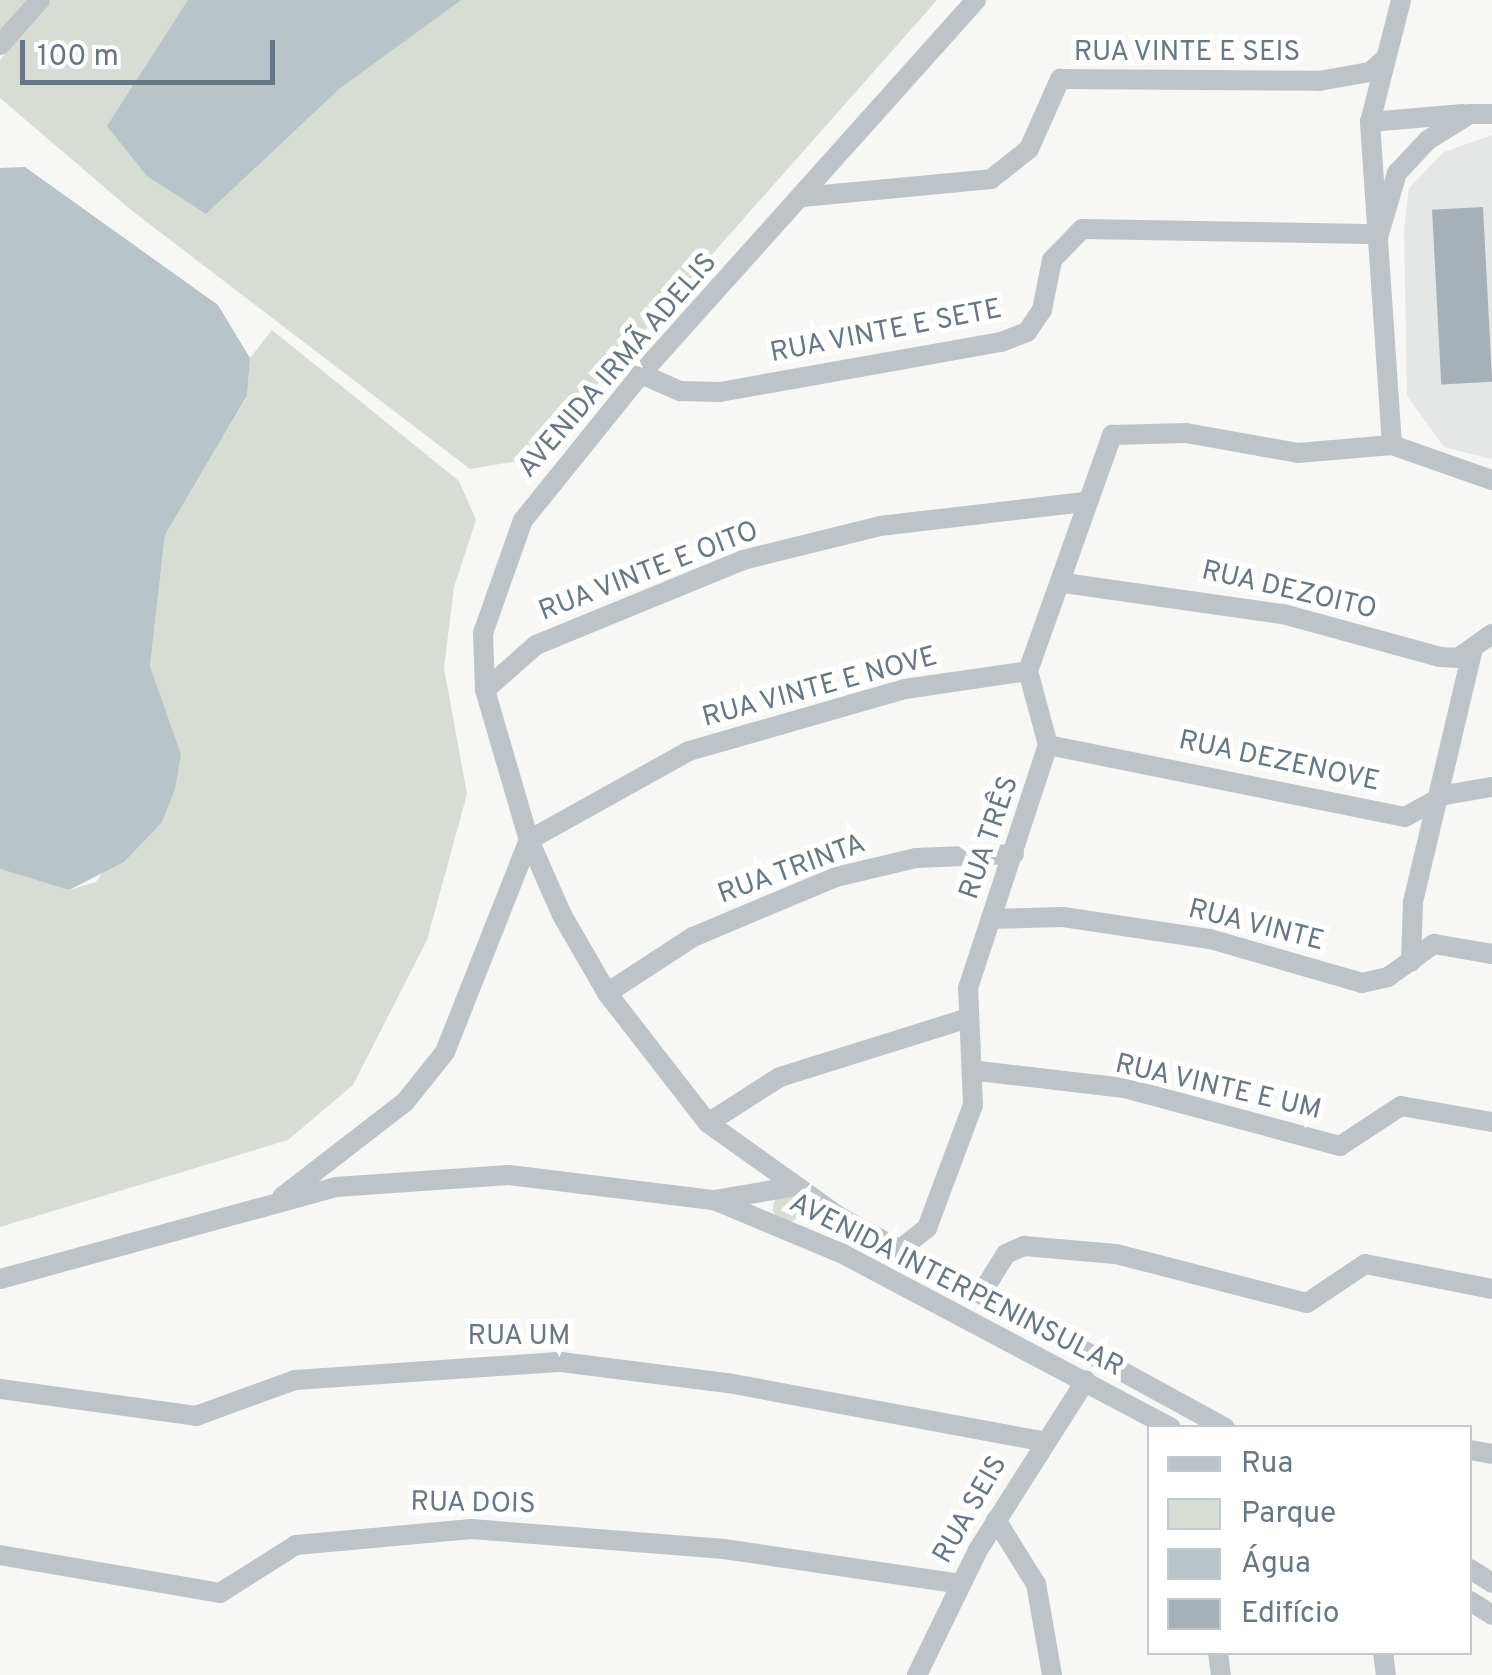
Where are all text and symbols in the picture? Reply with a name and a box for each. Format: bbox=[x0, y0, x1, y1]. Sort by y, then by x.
scale bar bbox=[25, 20, 280, 82]
street label: RUA VINTE E SEIS bbox=[1073, 36, 1301, 70]
text: 100 m bbox=[37, 39, 119, 76]
street label: AVENIDA IRMÃ ADELIS bbox=[510, 246, 726, 486]
street label: RUA VINTE E SETE bbox=[766, 293, 1006, 371]
street label: RUA VINTE E OITO bbox=[534, 514, 764, 630]
street label: RUA DEZOITO bbox=[1198, 554, 1380, 628]
street label: RUA VINTE E NOVE bbox=[698, 640, 942, 736]
street label: RUA DEZENOVE bbox=[1175, 724, 1383, 800]
street label: RUA TRÊS bbox=[953, 771, 1027, 905]
street label: RUA TRINTA bbox=[713, 827, 871, 913]
street label: RUA VINTE bbox=[1184, 893, 1328, 959]
street label: RUA VINTE E UM bbox=[1111, 1048, 1325, 1128]
street label: AVENIDA INTERPENINSULAR bbox=[783, 1187, 1129, 1385]
street label: RUA UM bbox=[467, 1320, 571, 1354]
legend bbox=[1147, 1425, 1472, 1655]
text: Rua bbox=[1241, 1446, 1293, 1483]
street label: RUA SEIS bbox=[926, 1450, 1016, 1570]
street label: RUA DOIS bbox=[410, 1486, 536, 1522]
text: Parque bbox=[1241, 1496, 1336, 1533]
text: Água bbox=[1241, 1546, 1311, 1583]
text: Edifício bbox=[1241, 1596, 1339, 1633]

